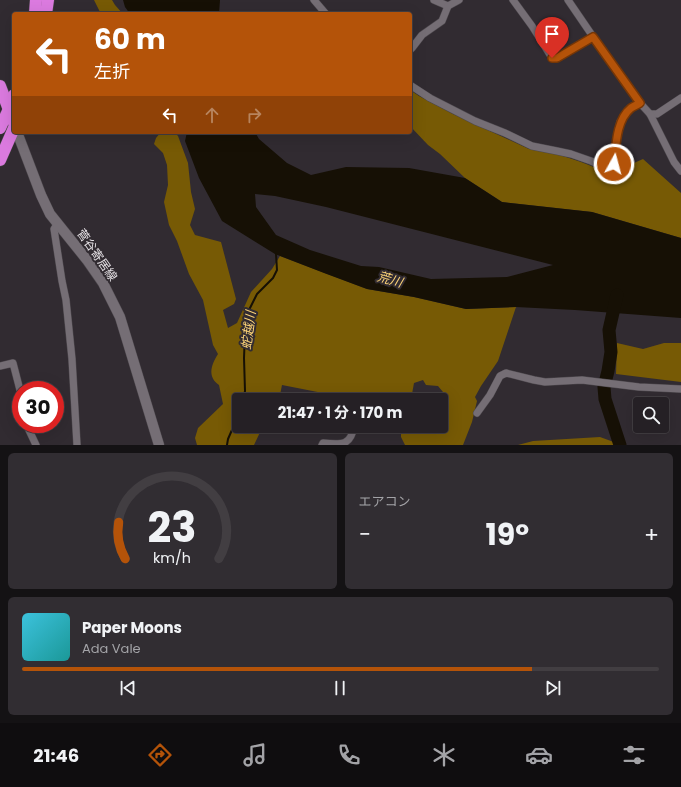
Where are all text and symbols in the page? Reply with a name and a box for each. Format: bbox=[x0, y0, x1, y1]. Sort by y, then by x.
pin bbox=[535, 17, 569, 58]
text: 60 m bbox=[94, 20, 166, 59]
icon: arrive bbox=[541, 23, 563, 45]
icon: left bbox=[28, 28, 80, 80]
text: 左折 bbox=[94, 59, 130, 84]
icon: left bbox=[159, 104, 181, 126]
icon: ahead bbox=[201, 104, 223, 126]
icon: right bbox=[243, 104, 265, 126]
position arrow bbox=[593, 143, 635, 185]
street label: 菅谷寄居線 bbox=[73, 225, 122, 284]
water label: 荒川 bbox=[375, 267, 407, 293]
water label: 蛇越川 bbox=[237, 308, 261, 351]
speed limit sign: 30 bbox=[12, 381, 64, 433]
map controls bbox=[633, 397, 669, 433]
button: search bbox=[633, 397, 669, 433]
text: 21:47 · 1 分 · 170 m bbox=[278, 402, 402, 423]
text: エアコン bbox=[359, 492, 411, 511]
text: 23 bbox=[148, 498, 197, 557]
text: 19° bbox=[485, 513, 529, 556]
text: − bbox=[359, 519, 371, 550]
text: + bbox=[644, 519, 659, 550]
text: km/h bbox=[153, 548, 191, 568]
text: Paper Moons bbox=[82, 617, 182, 638]
text: Ada Vale bbox=[82, 639, 141, 658]
icon: previous bbox=[117, 677, 139, 699]
icon: pause bbox=[329, 677, 351, 699]
icon: next bbox=[542, 677, 564, 699]
icon: directions bbox=[146, 741, 174, 769]
icon: music bbox=[241, 741, 269, 769]
icon: phone bbox=[335, 741, 363, 769]
icon: climate bbox=[430, 741, 458, 769]
icon: car bbox=[525, 741, 553, 769]
icon: filters bbox=[620, 741, 648, 769]
text: 21:46 bbox=[33, 743, 79, 768]

